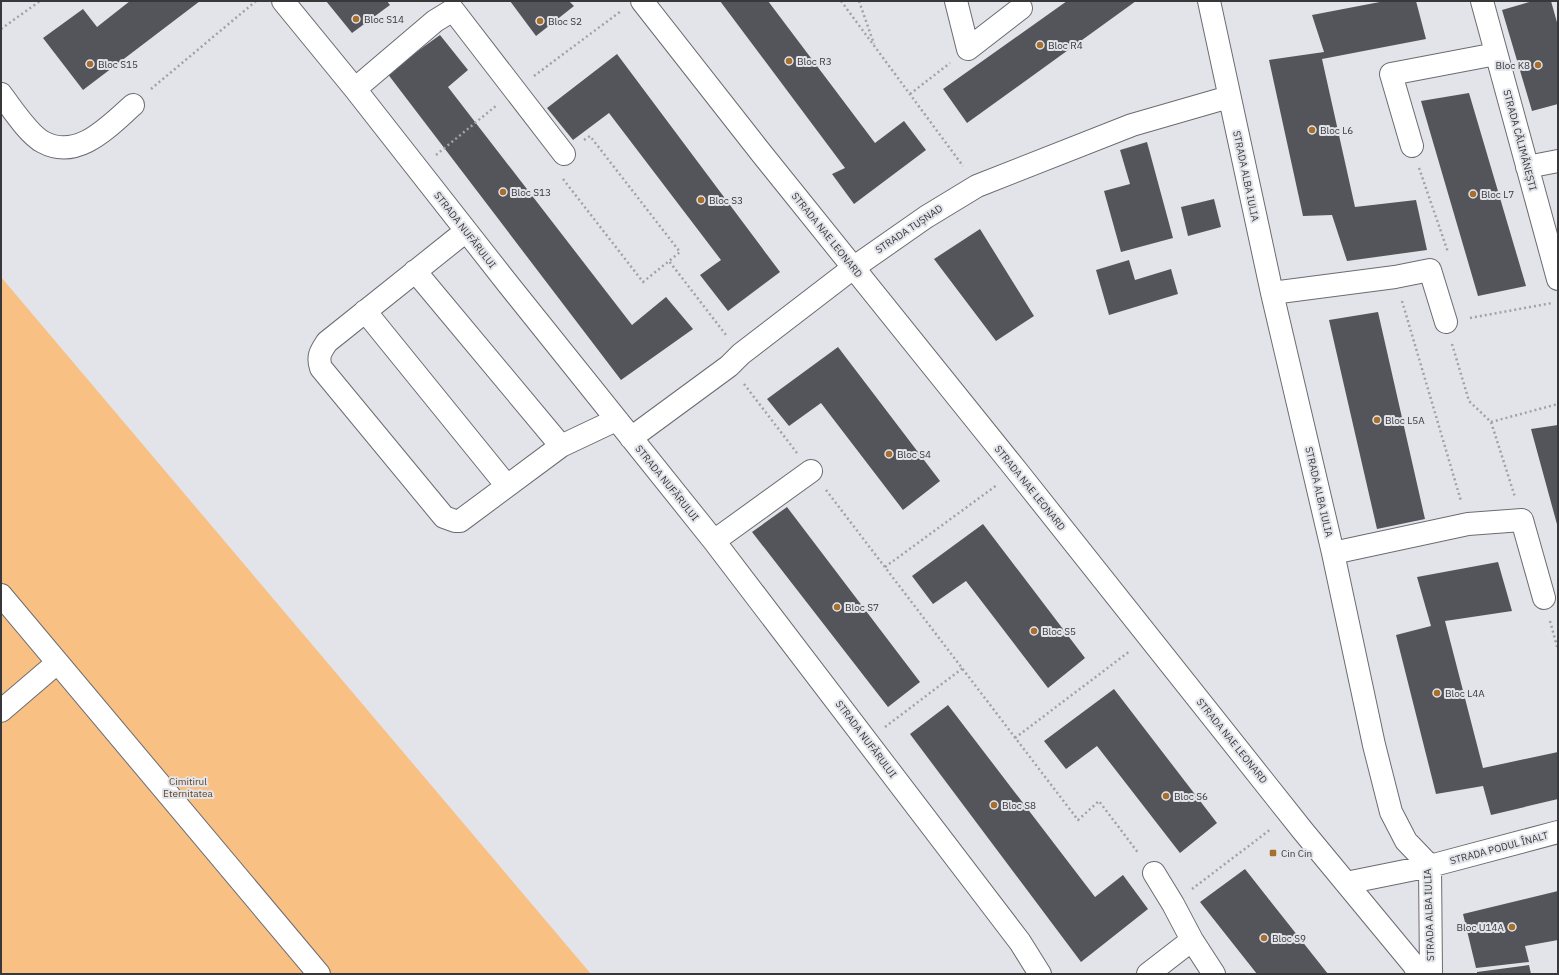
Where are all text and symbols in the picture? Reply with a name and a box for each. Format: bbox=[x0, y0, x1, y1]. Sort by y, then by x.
place label: Bloc S14 bbox=[364, 13, 404, 26]
marker: Bloc S14 bbox=[351, 14, 361, 24]
place label: Bloc S2 bbox=[548, 15, 582, 28]
marker: Bloc S2 bbox=[535, 16, 545, 26]
place label: Bloc R4 bbox=[1048, 39, 1083, 52]
marker: Bloc R4 bbox=[1035, 40, 1045, 50]
place label: Bloc R3 bbox=[797, 55, 832, 68]
marker: Bloc R3 bbox=[784, 56, 794, 66]
place label: Bloc S15 bbox=[98, 58, 138, 71]
marker: Bloc S15 bbox=[85, 59, 95, 69]
place label: Bloc K8 bbox=[1495, 59, 1530, 72]
marker: Bloc K8 bbox=[1533, 60, 1543, 70]
street label: STRADA CĂLIMĂNEȘTI bbox=[1500, 88, 1540, 192]
place label: Bloc L6 bbox=[1320, 124, 1353, 137]
marker: Bloc L6 bbox=[1307, 125, 1317, 135]
street label: STRADA ALBA IULIA bbox=[1230, 129, 1262, 223]
place label: Bloc S13 bbox=[511, 186, 551, 199]
marker: Bloc S13 bbox=[498, 187, 508, 197]
place label: Bloc L7 bbox=[1481, 188, 1514, 201]
street label: STRADA NUFĂRULUI bbox=[431, 189, 499, 271]
marker: Bloc L7 bbox=[1468, 189, 1478, 199]
street label: STRADA NAE LEONARD bbox=[789, 190, 866, 280]
place label: Bloc S3 bbox=[709, 194, 743, 207]
marker: Bloc S3 bbox=[696, 195, 706, 205]
street label: STRADA TUȘNAD bbox=[873, 202, 945, 256]
place label: Bloc L5A bbox=[1385, 414, 1425, 427]
marker: Bloc L5A bbox=[1372, 415, 1382, 425]
street label: STRADA NUFĂRULUI bbox=[633, 443, 701, 523]
street label: STRADA NAE LEONARD bbox=[992, 443, 1069, 533]
street label: STRADA ALBA IULIA bbox=[1302, 446, 1336, 539]
place label: Bloc S4 bbox=[897, 448, 931, 461]
marker: Bloc S4 bbox=[884, 449, 894, 459]
place label: Bloc S7 bbox=[845, 601, 879, 614]
marker: Bloc S7 bbox=[832, 602, 842, 612]
place label: Bloc S5 bbox=[1042, 625, 1076, 638]
marker: Bloc S5 bbox=[1029, 626, 1039, 636]
place label: Bloc L4A bbox=[1445, 687, 1485, 700]
marker: Bloc L4A bbox=[1432, 688, 1442, 698]
street label: STRADA NAE LEONARD bbox=[1194, 696, 1271, 786]
street label: STRADA NUFĂRULUI bbox=[833, 698, 899, 780]
park label: Cimitirul Eternitatea bbox=[163, 775, 214, 800]
place label: Bloc S6 bbox=[1174, 790, 1208, 803]
marker: Bloc S6 bbox=[1161, 791, 1171, 801]
place label: Bloc S8 bbox=[1002, 799, 1036, 812]
marker: Bloc S8 bbox=[989, 800, 999, 810]
street label: STRADA PODUL ÎNALT bbox=[1448, 829, 1550, 867]
place label: Cin Cin bbox=[1281, 847, 1312, 860]
marker: Cin Cin bbox=[1268, 848, 1278, 858]
street label: STRADA ALBA IULIA bbox=[1421, 868, 1437, 961]
place label: Bloc U14A bbox=[1457, 921, 1505, 934]
marker: Bloc U14A bbox=[1507, 922, 1517, 932]
place label: Bloc S9 bbox=[1272, 932, 1306, 945]
marker: Bloc S9 bbox=[1259, 933, 1269, 943]

